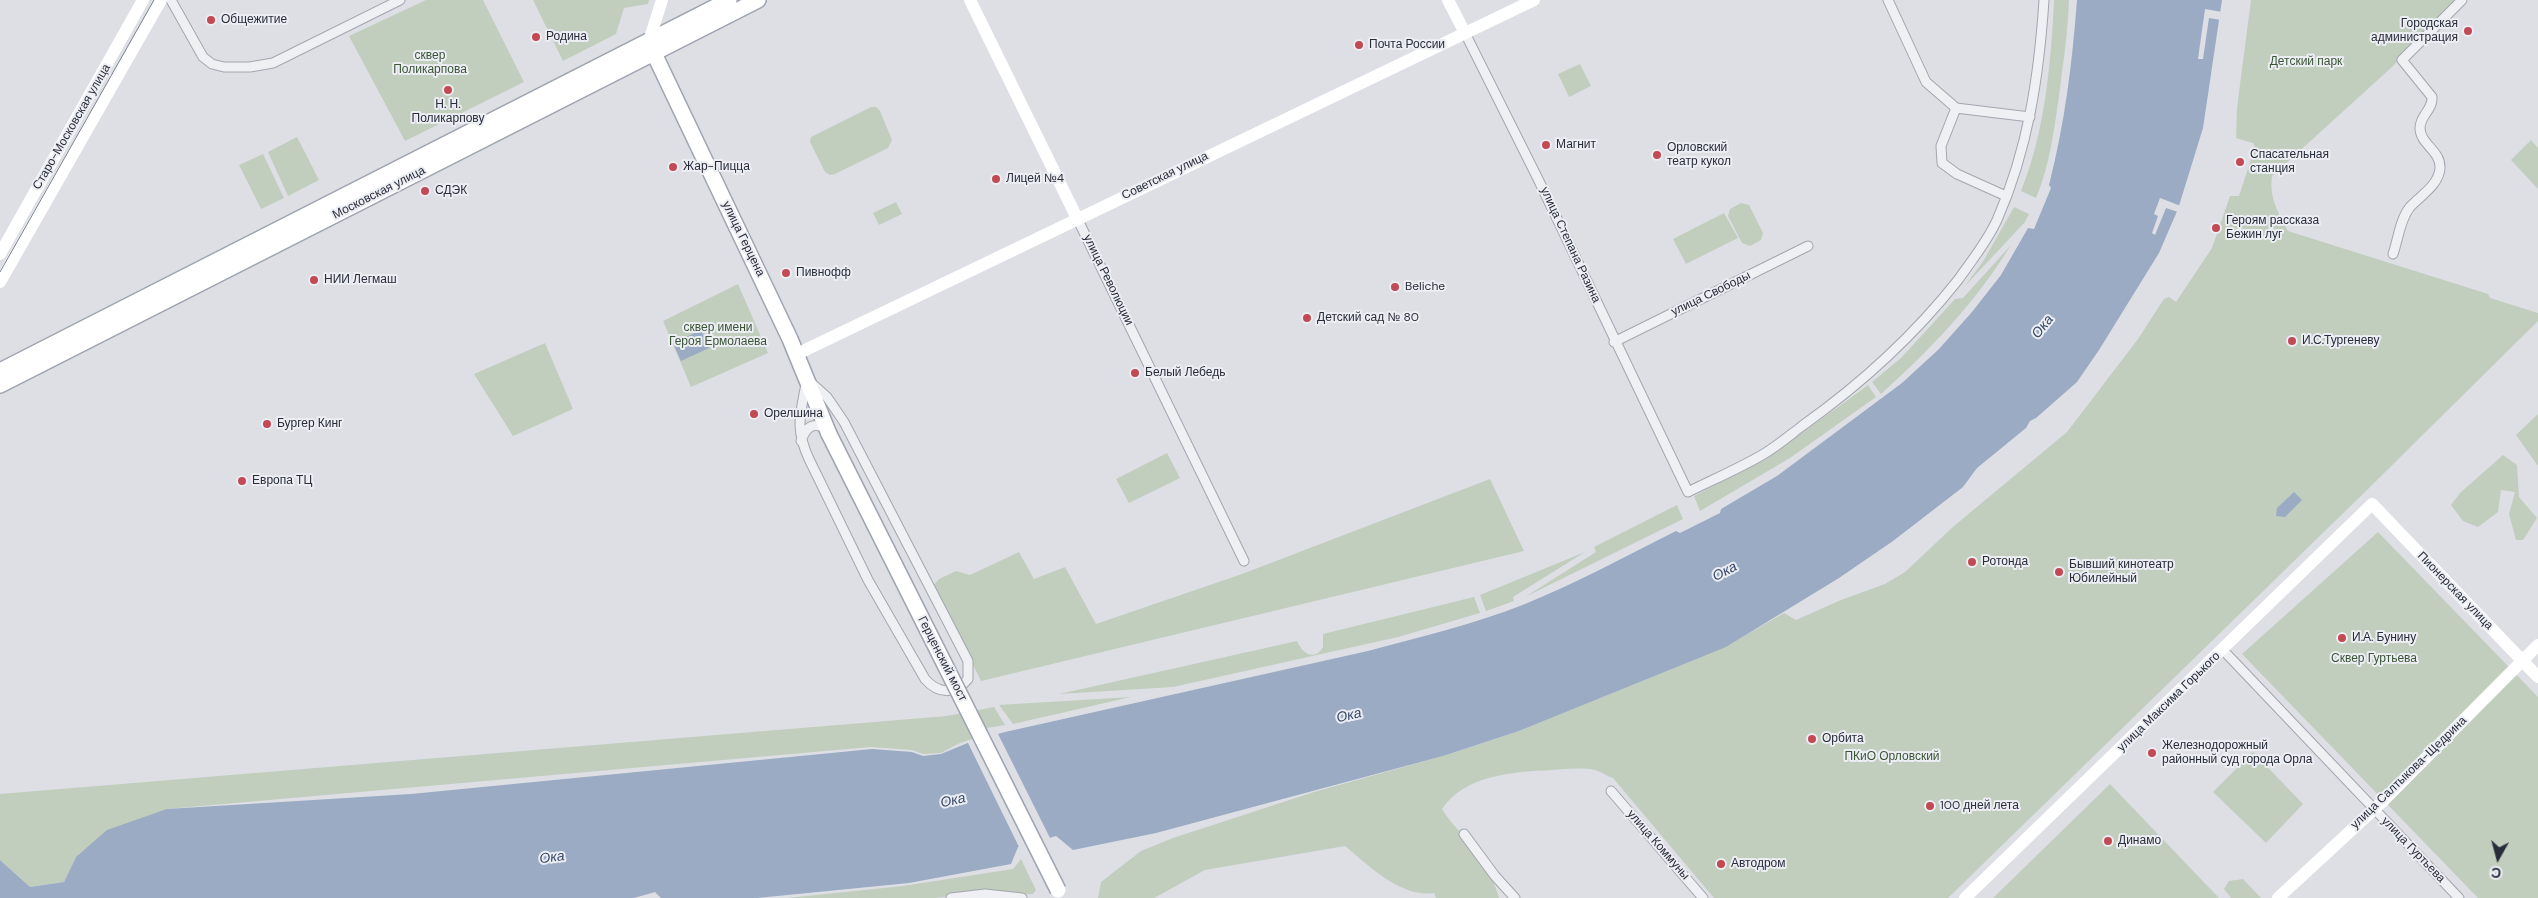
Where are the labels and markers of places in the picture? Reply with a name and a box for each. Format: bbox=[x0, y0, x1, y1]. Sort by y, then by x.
place label: Общежитие bbox=[221, 13, 287, 27]
marker: Общежитие bbox=[205, 14, 217, 26]
place label: Городская администрация bbox=[2371, 17, 2458, 45]
marker: Городская администрация bbox=[2462, 25, 2474, 37]
place label: Родина bbox=[546, 30, 587, 44]
marker: Родина bbox=[530, 31, 542, 43]
place label: Почта России bbox=[1369, 38, 1445, 52]
marker: Почта России bbox=[1353, 39, 1365, 51]
marker: Н. Н. Поликарпову bbox=[442, 84, 454, 96]
place label: Н. Н. Поликарпову bbox=[412, 98, 484, 126]
place label: Магнит bbox=[1556, 138, 1596, 152]
marker: Магнит bbox=[1540, 139, 1552, 151]
place label: Орловский театр кукол bbox=[1667, 141, 1731, 169]
place label: Спасательная станция bbox=[2250, 148, 2329, 176]
marker: Орловский театр кукол bbox=[1651, 149, 1663, 161]
marker: Спасательная станция bbox=[2234, 156, 2246, 168]
place label: Жар-Пицца bbox=[683, 160, 750, 174]
marker: Жар-Пицца bbox=[667, 161, 679, 173]
place label: Лицей №4 bbox=[1006, 172, 1064, 186]
marker: Лицей №4 bbox=[990, 173, 1002, 185]
place label: СДЭК bbox=[435, 184, 467, 198]
marker: СДЭК bbox=[419, 185, 431, 197]
place label: Героям рассказа Бежин луг bbox=[2226, 214, 2319, 242]
marker: Героям рассказа Бежин луг bbox=[2210, 222, 2222, 234]
place label: Пивнофф bbox=[796, 266, 851, 280]
marker: Пивнофф bbox=[780, 267, 792, 279]
place label: НИИ Легмаш bbox=[324, 273, 397, 287]
marker: НИИ Легмаш bbox=[308, 274, 320, 286]
place label: Beliche bbox=[1405, 280, 1445, 294]
marker: Beliche bbox=[1389, 281, 1401, 293]
place label: Детский сад № 80 bbox=[1317, 311, 1419, 325]
marker: Детский сад № 80 bbox=[1301, 312, 1313, 324]
place label: И.С.Тургеневу bbox=[2302, 334, 2379, 348]
marker: И.С.Тургеневу bbox=[2286, 335, 2298, 347]
place label: Белый Лебедь bbox=[1145, 366, 1225, 380]
marker: Белый Лебедь bbox=[1129, 367, 1141, 379]
place label: Орелшина bbox=[764, 407, 823, 421]
marker: Орелшина bbox=[748, 408, 760, 420]
place label: Бургер Кинг bbox=[277, 417, 343, 431]
marker: Бургер Кинг bbox=[261, 418, 273, 430]
place label: Европа ТЦ bbox=[252, 474, 312, 488]
marker: Европа ТЦ bbox=[236, 475, 248, 487]
place label: Ротонда bbox=[1982, 555, 2028, 569]
marker: Ротонда bbox=[1966, 556, 1978, 568]
place label: Бывший кинотеатр Юбилейный bbox=[2069, 558, 2174, 586]
marker: Бывший кинотеатр Юбилейный bbox=[2053, 566, 2065, 578]
place label: И.А. Бунину bbox=[2352, 631, 2416, 645]
marker: И.А. Бунину bbox=[2336, 632, 2348, 644]
place label: Орбита bbox=[1822, 732, 1864, 746]
marker: Орбита bbox=[1806, 733, 1818, 745]
place label: Железнодорожный районный суд города Орла bbox=[2162, 739, 2312, 767]
marker: Железнодорожный районный суд города Орла bbox=[2146, 747, 2158, 759]
place label: 100 дней лета bbox=[1940, 799, 2019, 813]
marker: 100 дней лета bbox=[1924, 800, 1936, 812]
place label: Динамо bbox=[2118, 834, 2161, 848]
marker: Динамо bbox=[2102, 835, 2114, 847]
place label: Автодром bbox=[1731, 857, 1785, 871]
marker: Автодром bbox=[1715, 858, 1727, 870]

